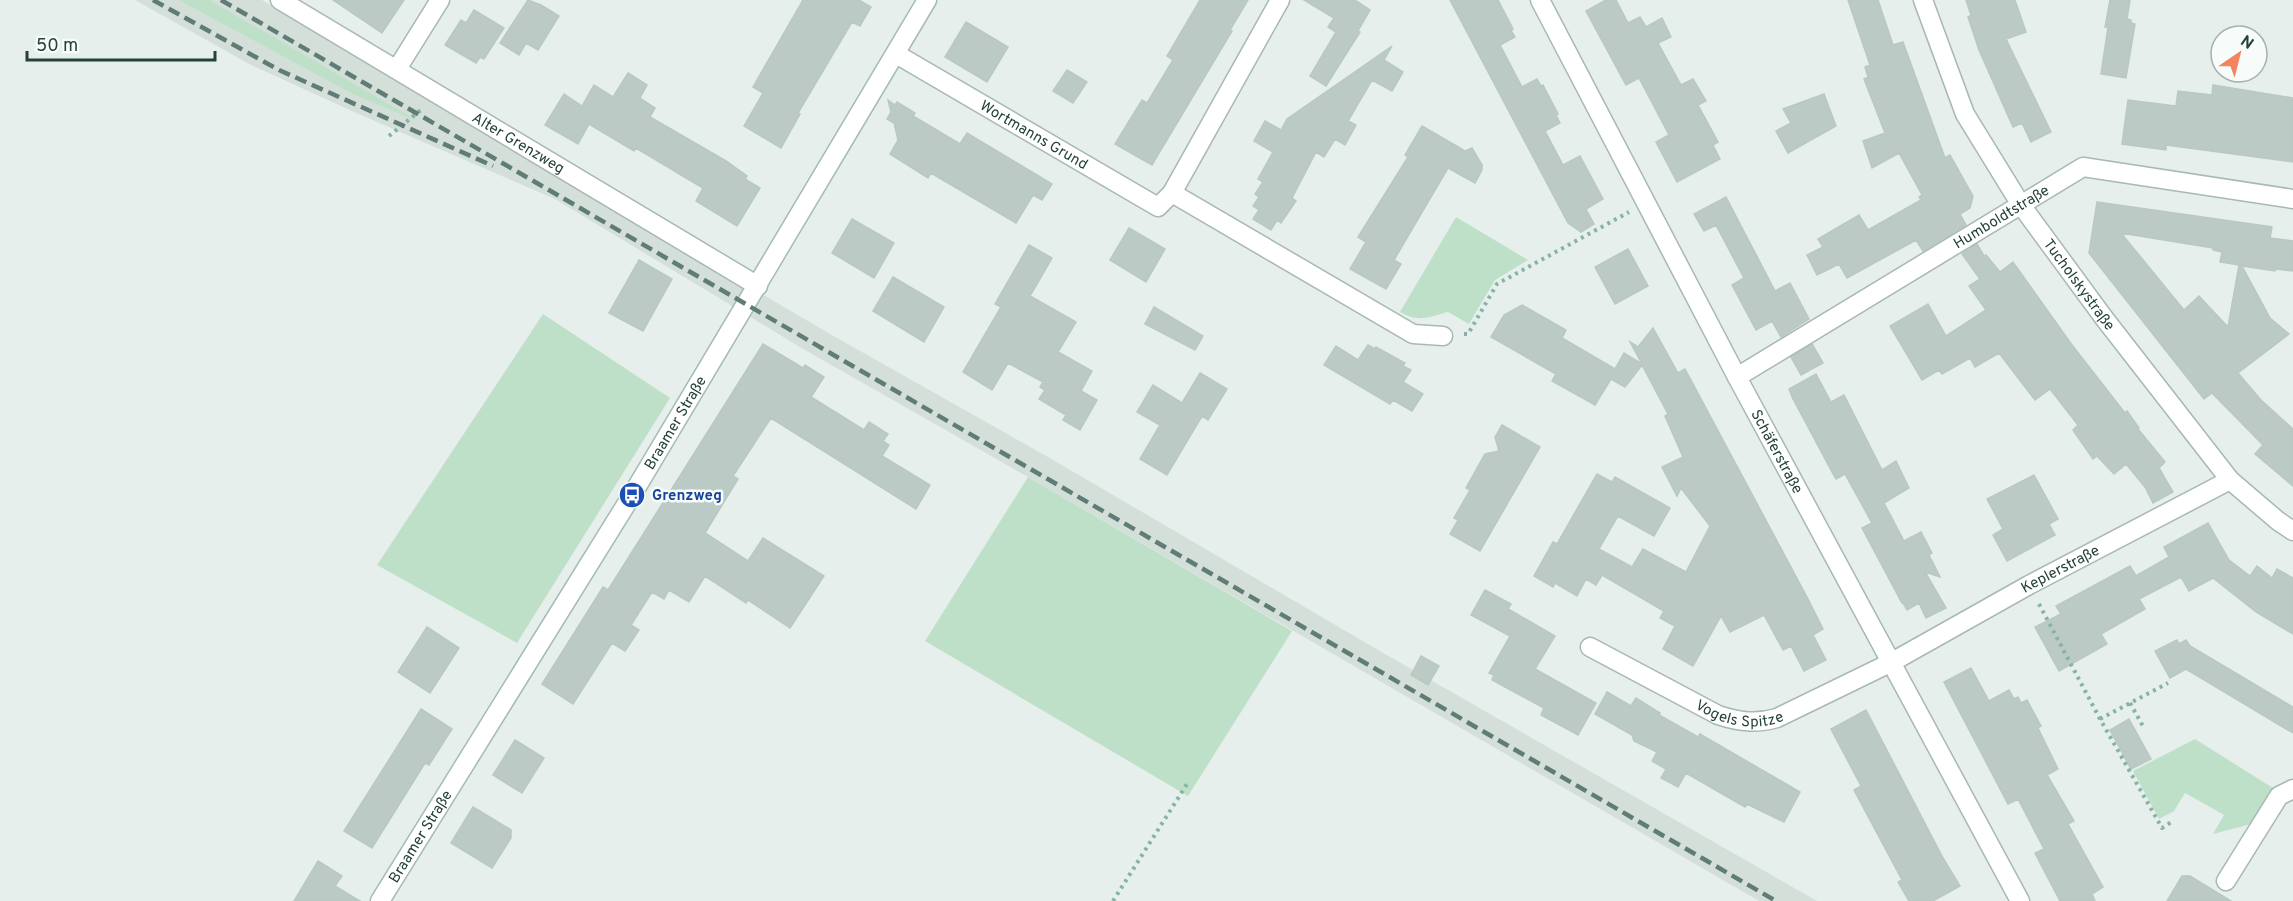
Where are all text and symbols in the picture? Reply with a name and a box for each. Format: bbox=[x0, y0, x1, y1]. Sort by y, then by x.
scale bar bbox=[27, 24, 214, 62]
north arrow bbox=[2209, 24, 2269, 84]
text: N bbox=[2236, 32, 2257, 55]
text: 50 m bbox=[36, 35, 78, 58]
street label: Wortmanns Grund bbox=[976, 97, 1091, 175]
street label: Alter Grenzweg bbox=[468, 109, 568, 179]
street label: Humboldtstraße bbox=[1951, 182, 2053, 254]
street label: Tucholskystraße bbox=[2038, 236, 2118, 335]
street label: Braamer Straße bbox=[641, 373, 712, 474]
street label: Schäferstraße bbox=[1745, 407, 1806, 498]
bus stop icon: Grenzweg bbox=[617, 480, 647, 510]
place label: Grenzweg bbox=[652, 487, 722, 506]
street label: Keplerstraße bbox=[2018, 542, 2103, 599]
street label: Vogels Spitze bbox=[1692, 697, 1787, 733]
street label: Braamer Straße bbox=[385, 787, 457, 887]

